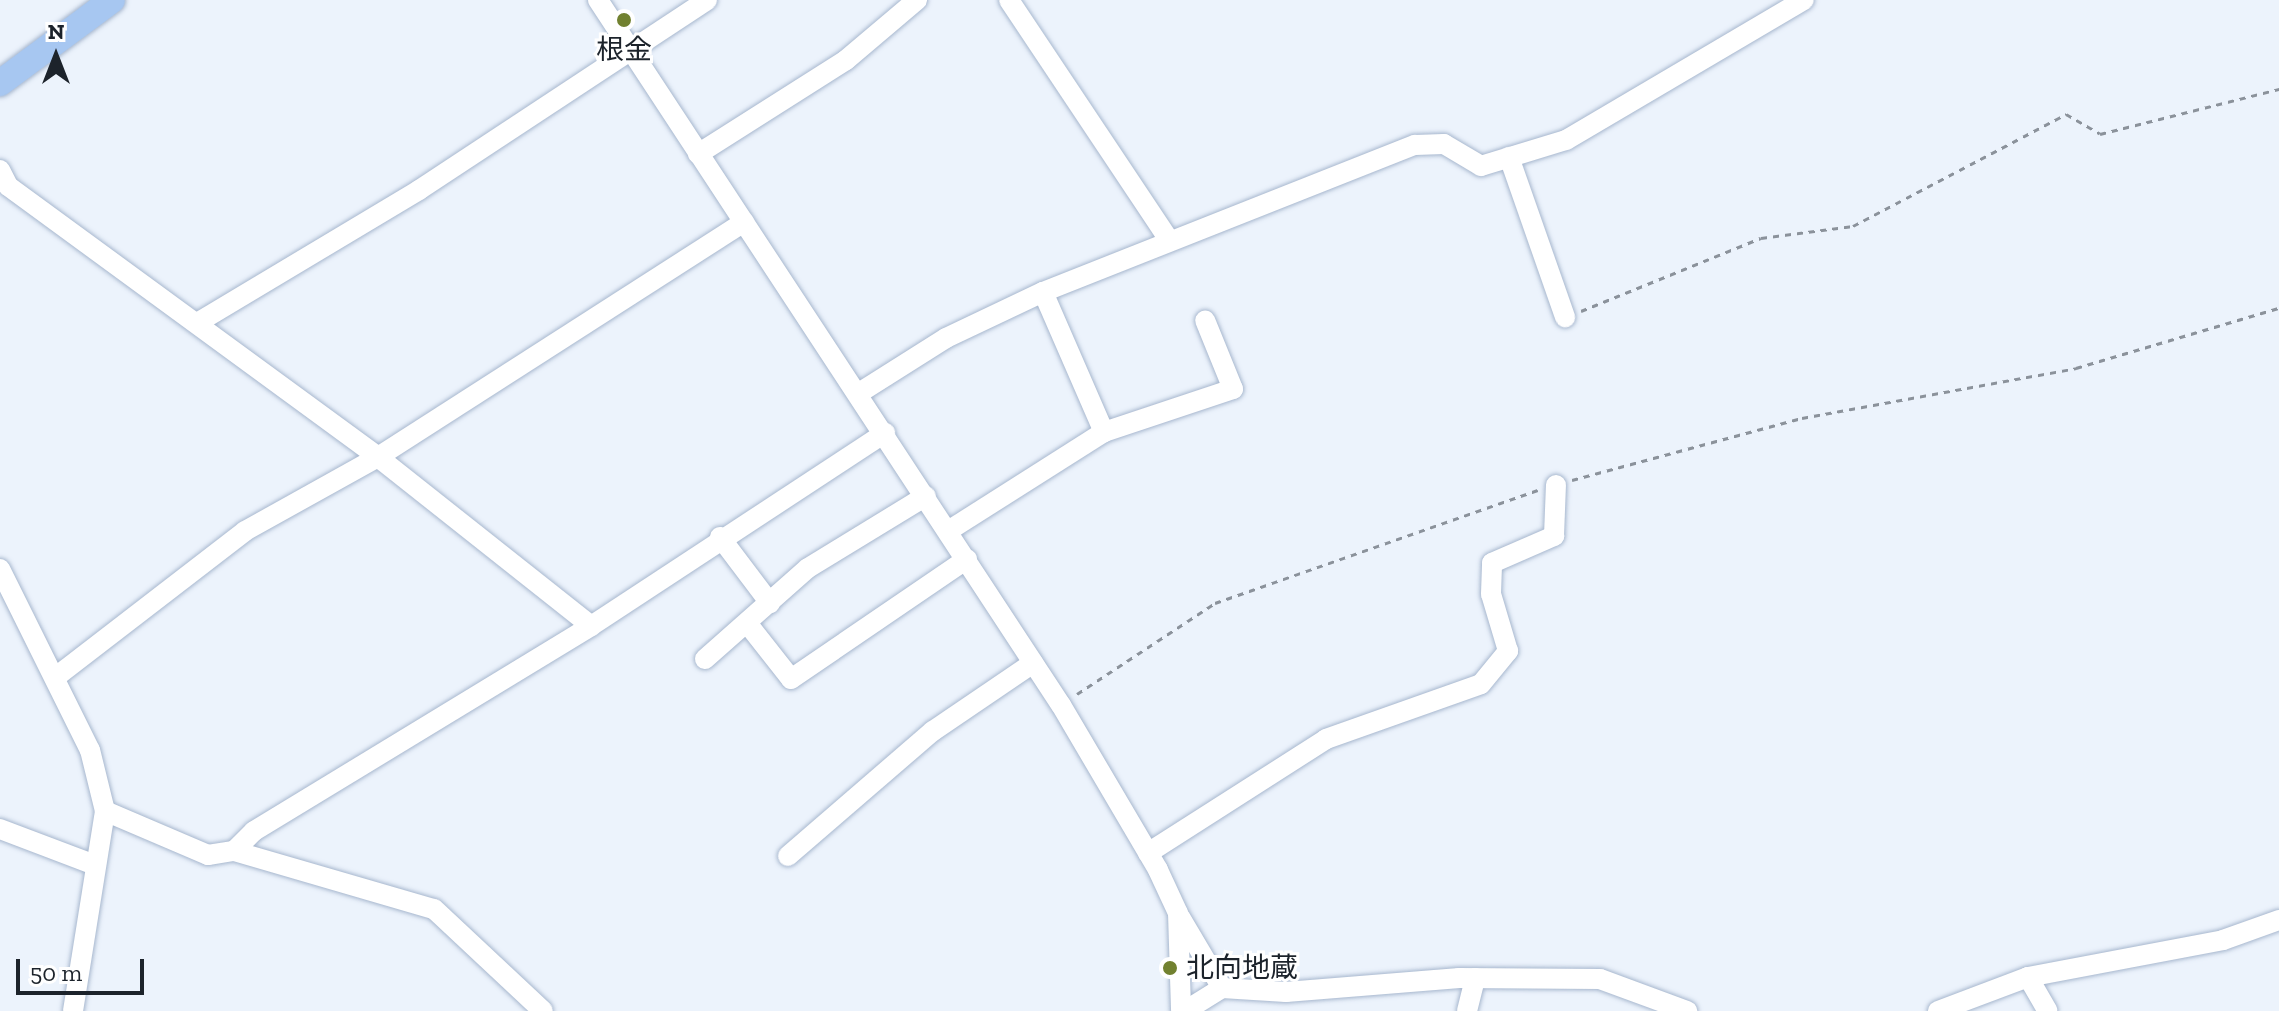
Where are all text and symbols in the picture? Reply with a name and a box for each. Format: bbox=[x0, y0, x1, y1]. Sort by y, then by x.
marker: 根金 bbox=[615, 11, 633, 29]
north arrow bbox=[16, 16, 96, 96]
text: N bbox=[48, 18, 64, 45]
place label: 根金 bbox=[596, 33, 652, 67]
scale bar bbox=[20, 943, 148, 993]
place label: 北向地蔵 bbox=[1186, 951, 1298, 985]
text: 50 m bbox=[30, 958, 82, 987]
marker: 北向地蔵 bbox=[1161, 959, 1179, 977]

